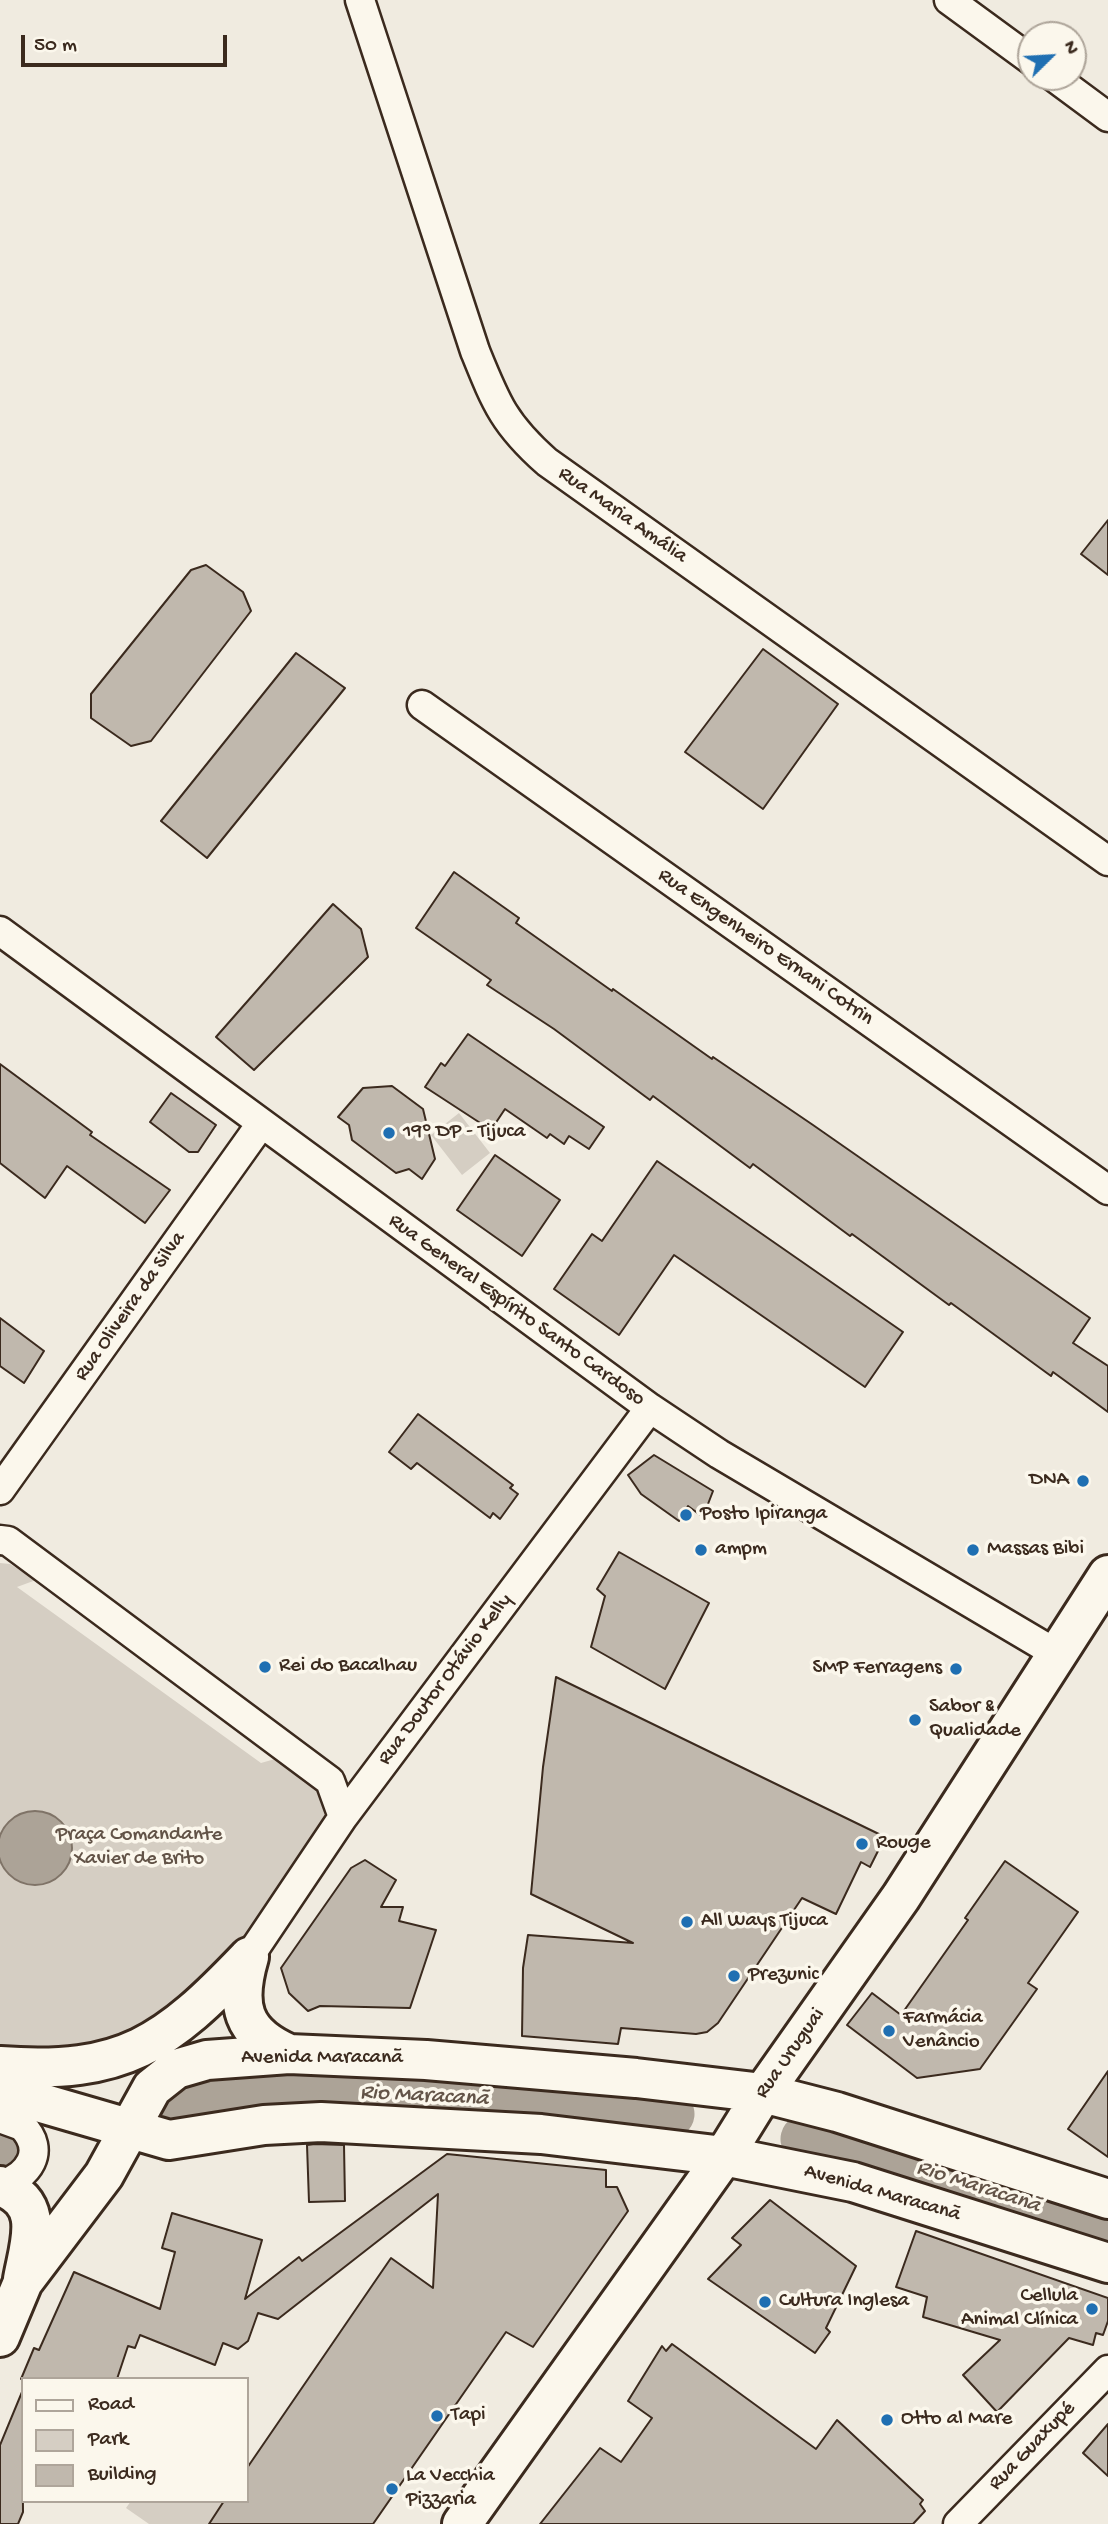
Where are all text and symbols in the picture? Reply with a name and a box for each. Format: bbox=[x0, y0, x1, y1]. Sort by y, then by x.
scale bar bbox=[24, 21, 231, 65]
north arrow bbox=[1017, 21, 1087, 91]
text: 50 m bbox=[34, 34, 77, 59]
text: N bbox=[1057, 38, 1083, 58]
street label: Rua Maria Amália bbox=[552, 462, 692, 570]
street label: Rua Engenheiro Ernani Cotrin bbox=[652, 864, 878, 1032]
place label: 19º DP - Tijuca bbox=[403, 1120, 525, 1146]
marker: 19º DP - Tijuca bbox=[381, 1125, 397, 1141]
street label: Rua General Espírito Santo Cardoso bbox=[383, 1209, 649, 1413]
street label: Rua Oliveira da Silva bbox=[70, 1227, 192, 1387]
place label: DNA bbox=[1029, 1468, 1069, 1494]
marker: DNA bbox=[1075, 1473, 1091, 1489]
place label: Posto Ipiranga bbox=[700, 1502, 827, 1528]
marker: Posto Ipiranga bbox=[678, 1507, 694, 1523]
place label: ampm bbox=[715, 1537, 767, 1563]
place label: Massas Bibi bbox=[987, 1537, 1084, 1563]
marker: ampm bbox=[693, 1542, 709, 1558]
marker: Massas Bibi bbox=[965, 1542, 981, 1558]
street label: Rua Doutor Otávio Kelly bbox=[373, 1589, 519, 1771]
place label: Rei do Bacalhau bbox=[279, 1654, 417, 1680]
place label: SMP Ferragens bbox=[813, 1656, 942, 1682]
marker: Rei do Bacalhau bbox=[257, 1659, 273, 1675]
marker: SMP Ferragens bbox=[948, 1661, 964, 1677]
place label: Sabor & Qualidade bbox=[929, 1695, 1021, 1745]
marker: Sabor & Qualidade bbox=[907, 1712, 923, 1728]
park label: Praça Comandante Xavier de Brito bbox=[56, 1823, 222, 1873]
place label: Rouge bbox=[876, 1831, 931, 1857]
marker: Rouge bbox=[854, 1836, 870, 1852]
place label: All Ways Tijuca bbox=[701, 1909, 828, 1935]
marker: All Ways Tijuca bbox=[679, 1914, 695, 1930]
place label: Prezunic bbox=[748, 1963, 819, 1989]
marker: Prezunic bbox=[726, 1968, 742, 1984]
street label: Rua Uruguai bbox=[751, 2004, 831, 2104]
place label: Farmácia Venâncio bbox=[903, 2006, 983, 2056]
marker: Farmácia Venâncio bbox=[881, 2023, 897, 2039]
street label: Avenida Maracanã bbox=[241, 2046, 403, 2072]
water label: Rio Maracanã bbox=[359, 2080, 489, 2114]
water label: Rio Maracanã bbox=[913, 2155, 1043, 2221]
street label: Avenida Maracanã bbox=[801, 2160, 963, 2228]
place label: Cellula Animal Clínica bbox=[961, 2284, 1078, 2334]
place label: Cultura Inglesa bbox=[779, 2289, 909, 2315]
marker: Cultura Inglesa bbox=[757, 2294, 773, 2310]
marker: Cellula Animal Clínica bbox=[1084, 2301, 1100, 2317]
legend bbox=[21, 2377, 248, 2503]
text: Road bbox=[88, 2393, 134, 2418]
street label: Rua Guaxupé bbox=[984, 2397, 1082, 2497]
place label: Tapi bbox=[451, 2403, 486, 2429]
place label: Otto al Mare bbox=[901, 2407, 1012, 2433]
marker: Tapi bbox=[429, 2408, 445, 2424]
marker: Otto al Mare bbox=[879, 2412, 895, 2428]
text: Park bbox=[88, 2428, 128, 2453]
text: Building bbox=[88, 2463, 157, 2488]
place label: La Vecchia Pizzaria bbox=[406, 2464, 495, 2514]
marker: La Vecchia Pizzaria bbox=[384, 2481, 400, 2497]

